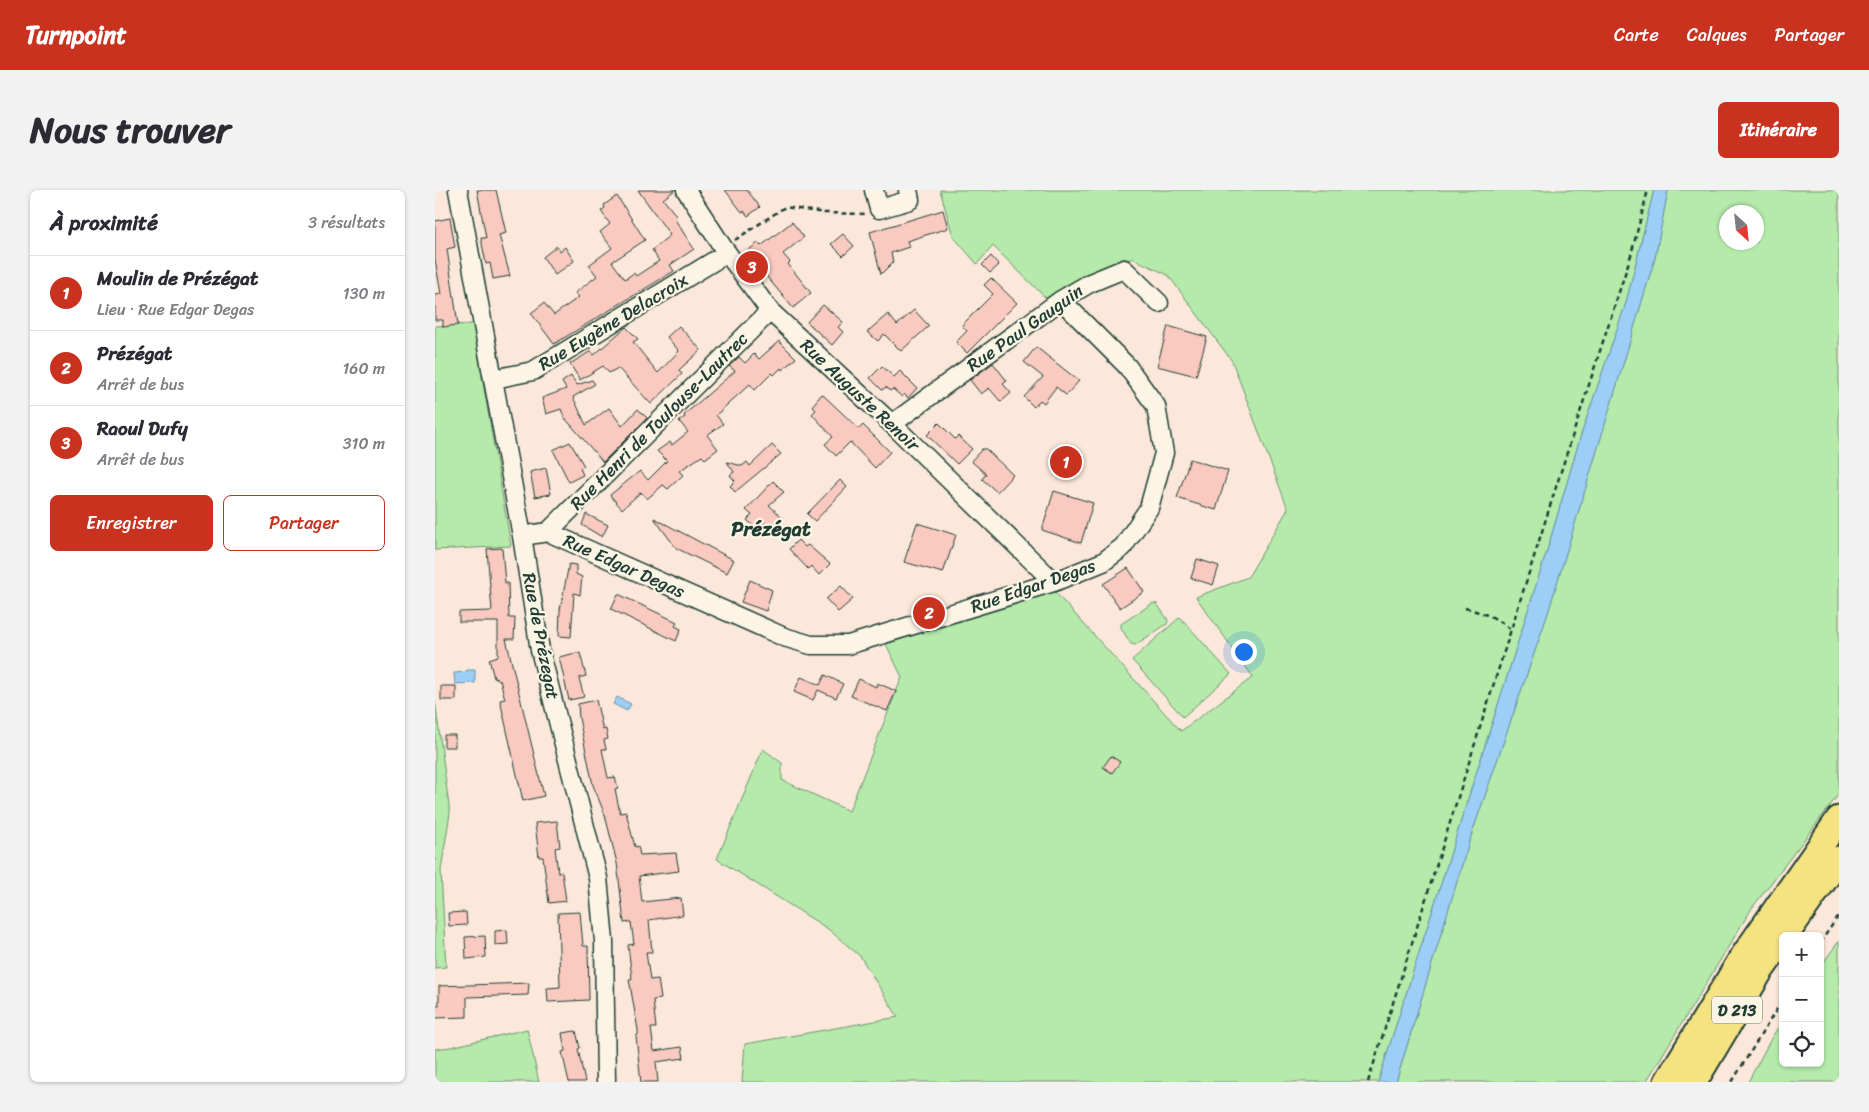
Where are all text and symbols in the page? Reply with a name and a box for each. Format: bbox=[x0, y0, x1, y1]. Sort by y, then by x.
text: Turnpoint bbox=[25, 14, 127, 56]
text: Carte bbox=[1614, 19, 1659, 51]
text: Calques bbox=[1687, 19, 1747, 51]
text: Partager bbox=[1775, 19, 1844, 51]
text: Nous trouver bbox=[30, 99, 230, 161]
button: Itinéraire bbox=[1718, 102, 1839, 158]
text: À proximité bbox=[50, 204, 158, 242]
north arrow bbox=[1719, 205, 1764, 250]
text: 3 résultats bbox=[308, 208, 385, 237]
pin: 3 bbox=[736, 248, 768, 286]
text: Moulin de Prézégat bbox=[97, 262, 258, 295]
street label: Rue Eugène Delacroix bbox=[532, 264, 695, 379]
street label: Rue Paul Gauguin bbox=[960, 275, 1090, 380]
text: 1 bbox=[63, 279, 69, 308]
text: 130 m bbox=[343, 279, 385, 308]
text: Lieu · Rue Edgar Degas bbox=[97, 295, 254, 324]
street label: Rue Henri de Toulouse-Lautrec bbox=[562, 324, 756, 518]
street label: Rue Auguste Renoir bbox=[792, 330, 929, 461]
text: Prézégat bbox=[97, 337, 172, 370]
text: 2 bbox=[61, 354, 71, 383]
text: 160 m bbox=[342, 354, 385, 383]
text: Arrêt de bus bbox=[97, 370, 184, 399]
text: Raoul Dufy bbox=[97, 412, 188, 445]
text: 3 bbox=[62, 429, 70, 458]
text: 310 m bbox=[343, 429, 385, 458]
pin: 1 bbox=[1050, 443, 1082, 481]
text: Arrêt de bus bbox=[97, 445, 184, 474]
button: Enregistrer bbox=[50, 495, 213, 551]
button: Partager bbox=[223, 495, 385, 551]
district label: Prézégat bbox=[731, 512, 811, 547]
street label: Rue Edgar Degas bbox=[558, 525, 691, 607]
street label: Rue Edgar Degas bbox=[966, 549, 1101, 622]
street label: Rue de Prézegat bbox=[513, 570, 569, 702]
pin: 2 bbox=[913, 594, 945, 632]
your location bbox=[1231, 639, 1257, 665]
map controls bbox=[1779, 932, 1824, 1067]
button: + bbox=[1779, 932, 1824, 977]
button: − bbox=[1779, 977, 1824, 1022]
road number: D 213 bbox=[1712, 996, 1762, 1024]
button: locate bbox=[1779, 1022, 1824, 1067]

